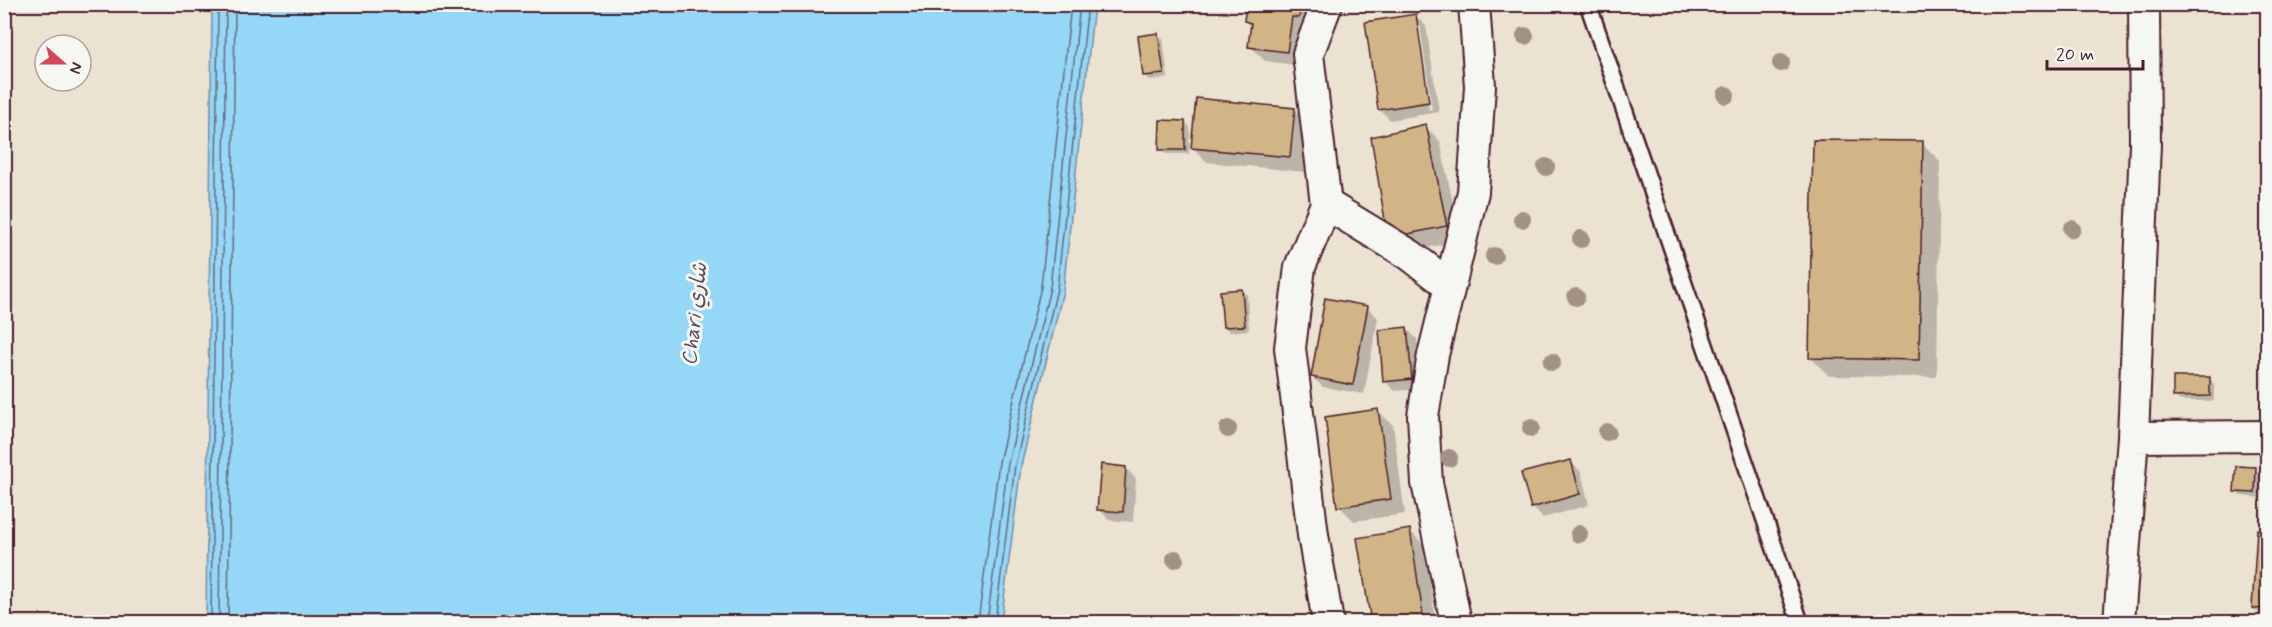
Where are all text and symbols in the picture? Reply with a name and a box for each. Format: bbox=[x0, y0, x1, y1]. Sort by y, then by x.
north arrow bbox=[33, 33, 93, 93]
scale bar bbox=[2047, 33, 2143, 71]
text: 20 m bbox=[2056, 43, 2094, 67]
text: N bbox=[64, 59, 87, 77]
water label: Chari شاري bbox=[676, 261, 714, 367]

